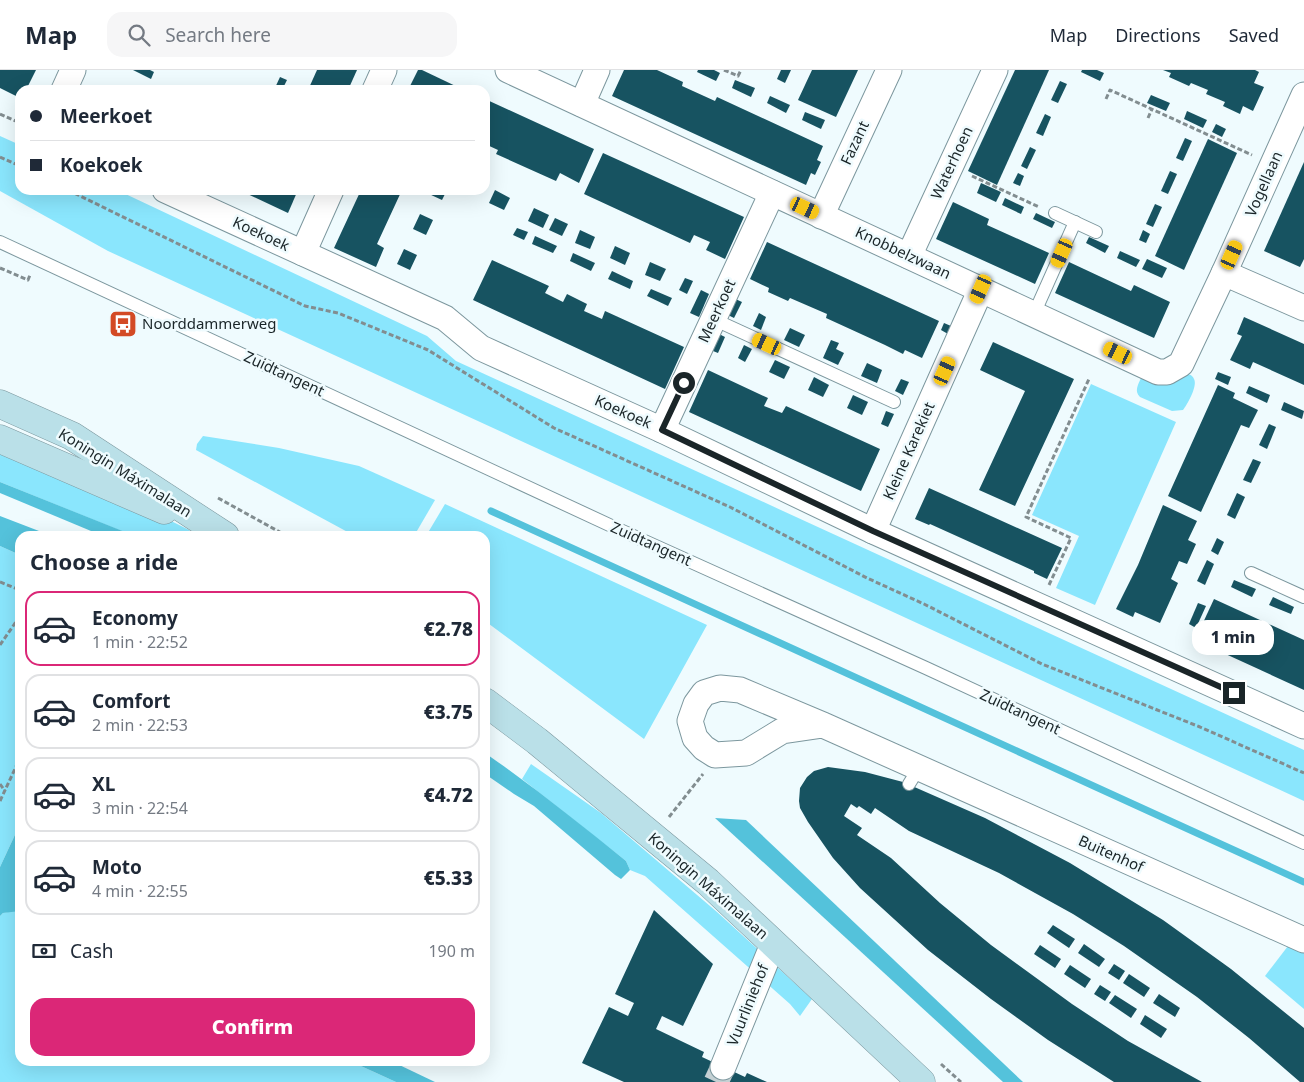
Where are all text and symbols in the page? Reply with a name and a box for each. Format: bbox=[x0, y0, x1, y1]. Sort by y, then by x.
search box bbox=[107, 12, 457, 57]
text: Map bbox=[25, 18, 77, 51]
icon: search bbox=[125, 21, 153, 49]
text: Search here bbox=[165, 22, 271, 48]
text: Map bbox=[1050, 23, 1087, 47]
text: Directions bbox=[1115, 23, 1201, 47]
text: Saved bbox=[1229, 23, 1279, 47]
text: Meerkoet bbox=[60, 103, 152, 129]
street label: Fazant bbox=[835, 117, 873, 168]
street label: Waterhoen bbox=[926, 123, 977, 202]
street label: Vogellaan bbox=[1240, 148, 1286, 219]
text: Koekoek bbox=[60, 152, 143, 178]
car bbox=[788, 195, 821, 221]
street label: Koekoek bbox=[230, 211, 293, 255]
street label: Knobbelzwaan bbox=[852, 221, 954, 283]
car bbox=[1049, 236, 1074, 270]
car bbox=[1219, 238, 1244, 272]
car bbox=[968, 272, 993, 306]
street label: Meerkoet bbox=[693, 275, 740, 345]
bus stop icon: Noorddammerweg bbox=[108, 309, 138, 339]
place label: Noorddammerweg bbox=[142, 313, 277, 333]
car bbox=[750, 331, 783, 357]
car bbox=[1101, 340, 1134, 366]
street label: Zuidtangent bbox=[241, 346, 328, 401]
car bbox=[932, 354, 957, 388]
route start bbox=[673, 372, 695, 394]
street label: Koekoek bbox=[592, 390, 655, 433]
street label: Kleine Karekiet bbox=[878, 398, 939, 503]
street label: Koningin Máximalaan bbox=[55, 423, 196, 521]
street label: Zuidtangent bbox=[608, 516, 695, 570]
text: Choose a ride bbox=[30, 546, 178, 576]
text: Economy bbox=[92, 605, 178, 631]
icon: car bbox=[32, 606, 77, 651]
text: €2.78 bbox=[424, 616, 473, 642]
callout: 1 min bbox=[1193, 620, 1275, 656]
text: 1 min bbox=[1211, 626, 1255, 648]
text: 1 min · 22:52 bbox=[92, 631, 188, 653]
route end bbox=[1223, 682, 1245, 704]
street label: Zuidtangent bbox=[977, 684, 1064, 739]
text: Comfort bbox=[92, 688, 171, 714]
icon: car bbox=[32, 689, 77, 734]
text: €3.75 bbox=[424, 699, 473, 725]
text: 2 min · 22:53 bbox=[92, 714, 188, 736]
text: XL bbox=[92, 771, 115, 797]
icon: car bbox=[32, 772, 77, 817]
text: €4.72 bbox=[424, 782, 473, 808]
text: 3 min · 22:54 bbox=[92, 797, 188, 819]
street label: Koningin Máximalaan bbox=[644, 827, 773, 943]
street label: Buitenhof bbox=[1076, 830, 1148, 877]
text: Moto bbox=[92, 854, 142, 880]
icon: car bbox=[32, 855, 77, 900]
text: €5.33 bbox=[424, 865, 473, 891]
text: 4 min · 22:55 bbox=[92, 880, 188, 902]
icon: cash bbox=[30, 937, 58, 965]
text: Cash bbox=[70, 938, 114, 964]
text: 190 m bbox=[428, 940, 475, 962]
street label: Vuurliniehof bbox=[722, 960, 773, 1048]
button: Confirm bbox=[30, 998, 475, 1056]

